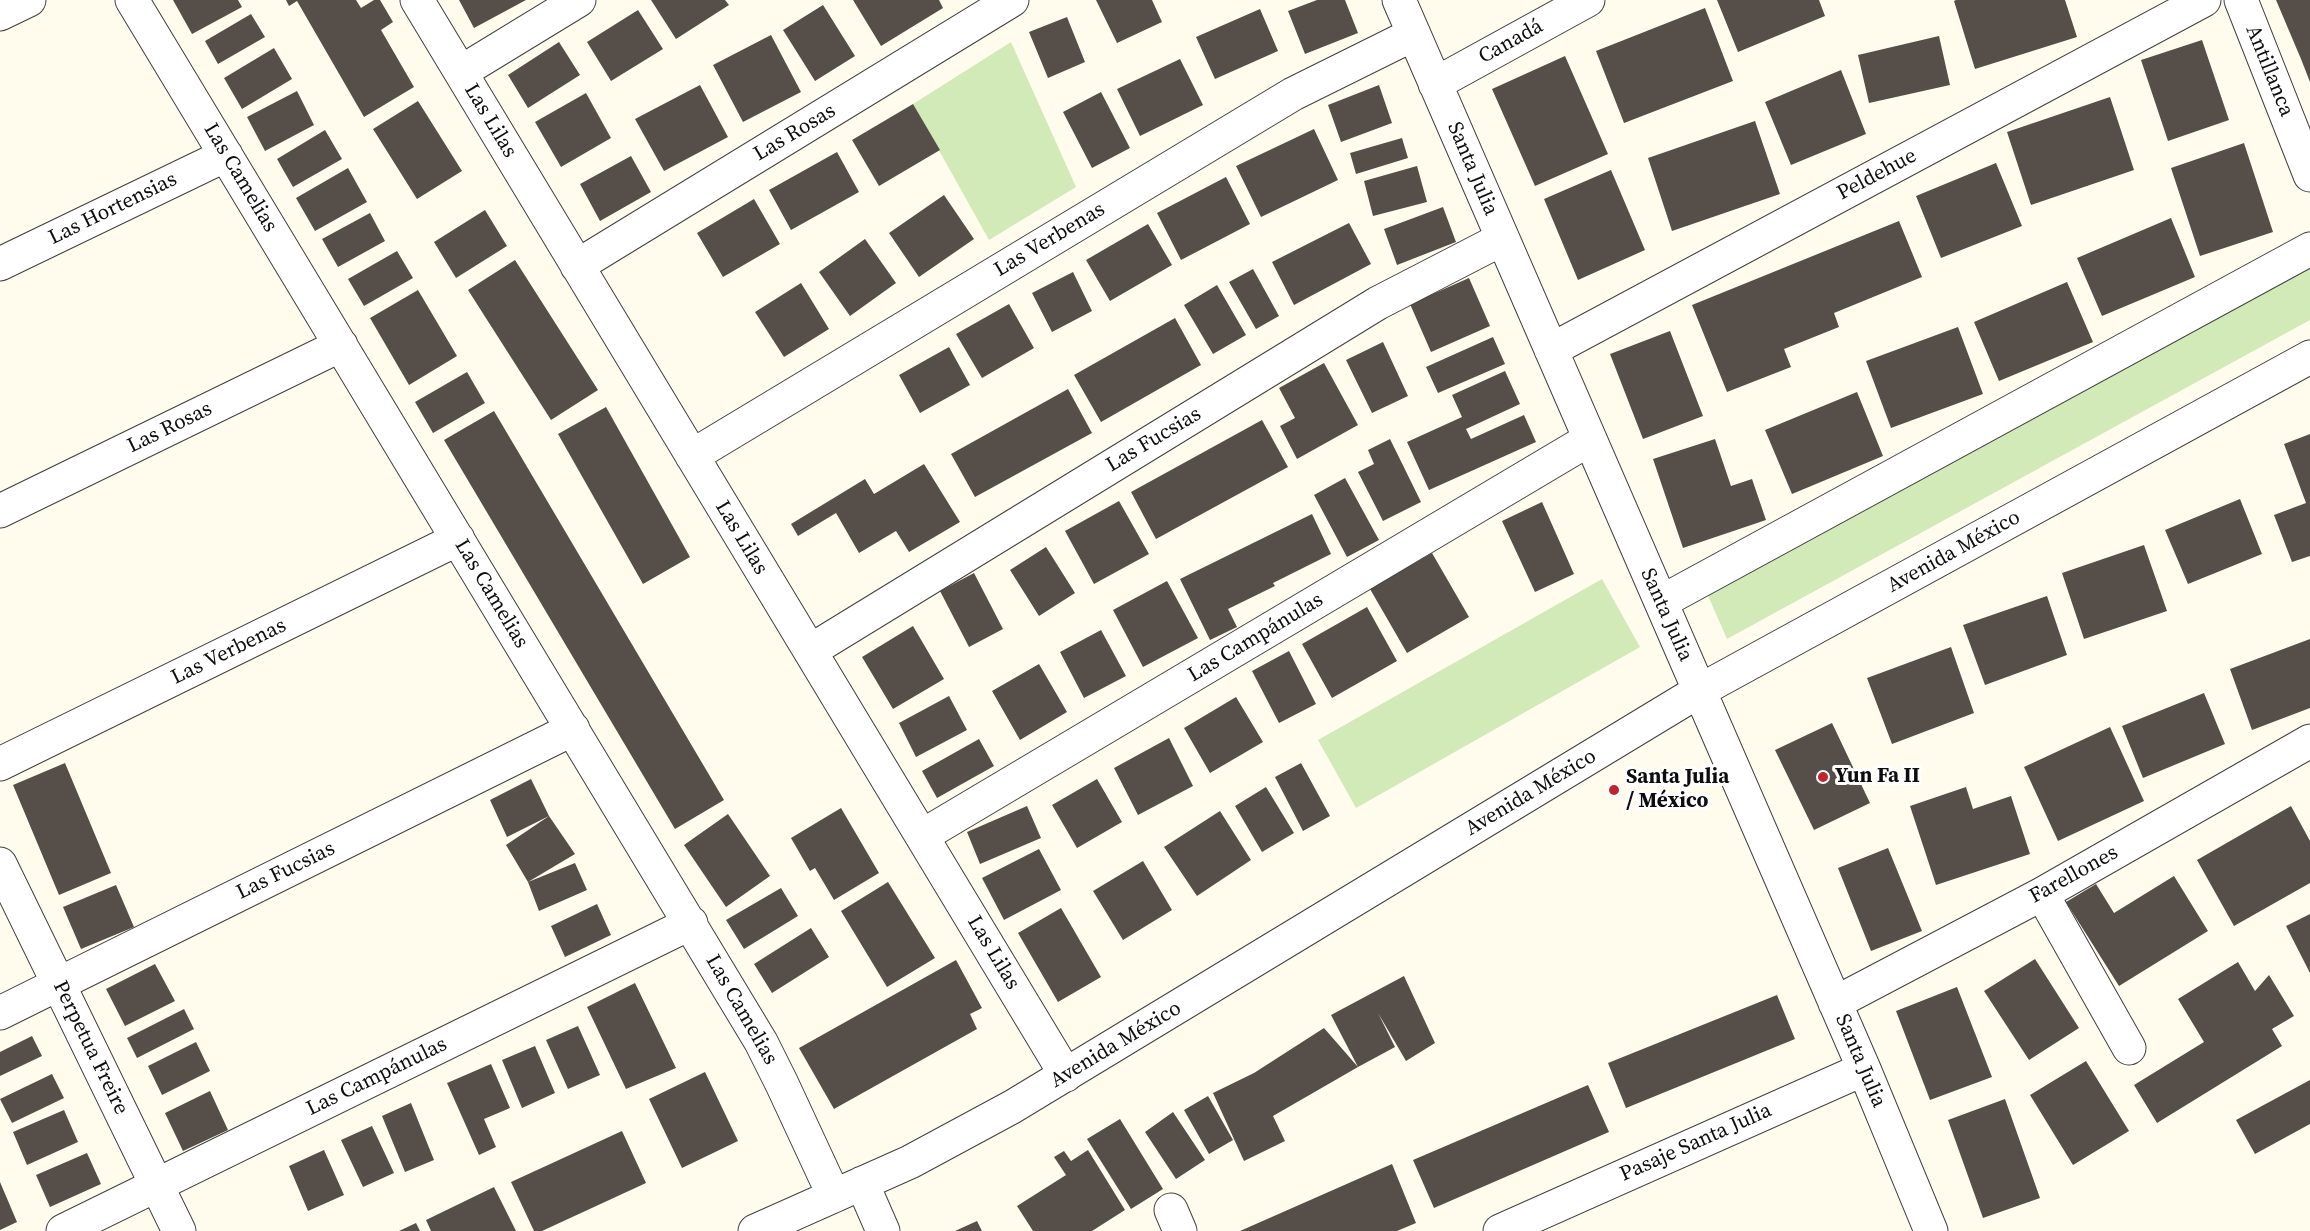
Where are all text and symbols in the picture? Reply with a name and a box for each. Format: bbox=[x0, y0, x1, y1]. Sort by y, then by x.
street label: Canadá bbox=[1474, 14, 1548, 70]
street label: Antillanca bbox=[2239, 22, 2299, 120]
street label: Las Lilas bbox=[458, 79, 522, 163]
street label: Las Rosas bbox=[749, 99, 841, 167]
street label: Santa Julia bbox=[1441, 118, 1503, 220]
street label: Las Camelias bbox=[198, 119, 282, 237]
street label: Peldehue bbox=[1833, 144, 1921, 206]
street label: Las Hortensias bbox=[45, 167, 181, 251]
street label: Las Verbenas bbox=[990, 197, 1110, 283]
street label: Las Rosas bbox=[124, 397, 216, 459]
street label: Las Fucsias bbox=[1102, 402, 1206, 478]
street label: Las Lilas bbox=[709, 496, 773, 580]
street label: Avenida México bbox=[1883, 505, 2025, 599]
street label: Las Camelias bbox=[449, 535, 533, 653]
street label: Santa Julia bbox=[1634, 565, 1698, 665]
street label: Las Campánulas bbox=[1184, 588, 1328, 688]
street label: Las Verbenas bbox=[167, 613, 291, 691]
street label: Avenida México bbox=[1461, 744, 1601, 842]
place label: Yun Fa II bbox=[1835, 764, 1920, 790]
place label: Santa Julia / México bbox=[1626, 765, 1729, 815]
marker: Yun Fa II bbox=[1816, 770, 1830, 784]
marker: Santa Julia / México bbox=[1607, 783, 1621, 797]
street label: Las Fucsias bbox=[233, 836, 339, 906]
street label: Farellones bbox=[2025, 840, 2123, 910]
street label: Las Lilas bbox=[961, 911, 1025, 995]
street label: Las Camelias bbox=[699, 951, 783, 1069]
street label: Perpetua Freire bbox=[47, 977, 133, 1119]
street label: Avenida México bbox=[1046, 996, 1186, 1094]
street label: Santa Julia bbox=[1829, 1010, 1891, 1112]
street label: Las Campánulas bbox=[303, 1032, 451, 1122]
street label: Pasaje Santa Julia bbox=[1616, 1098, 1776, 1188]

